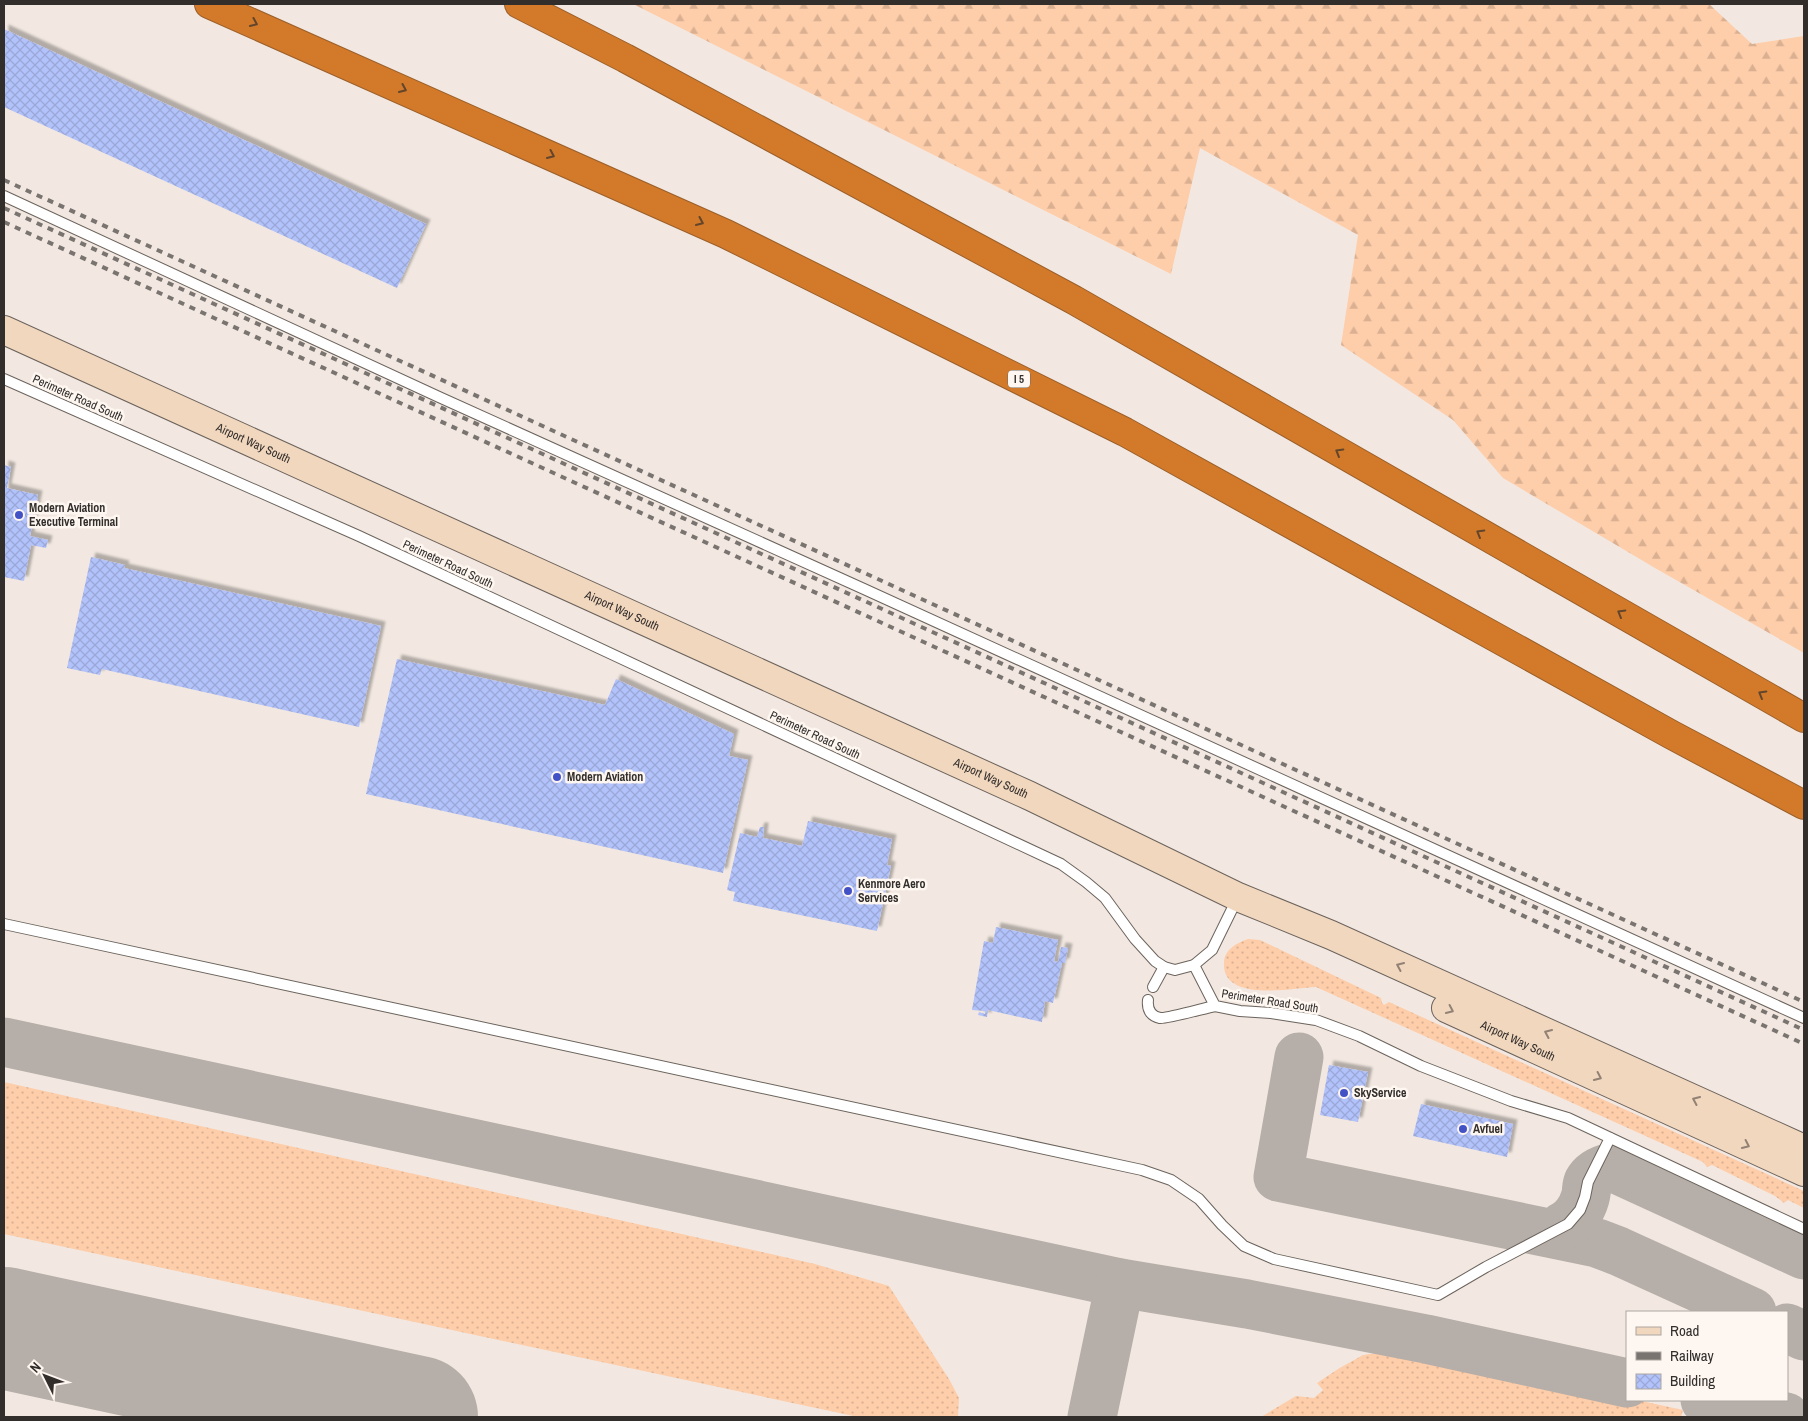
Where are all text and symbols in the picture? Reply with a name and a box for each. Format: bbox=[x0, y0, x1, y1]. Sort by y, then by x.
one-way arrow bbox=[249, 17, 258, 28]
one-way arrow bbox=[398, 82, 407, 93]
one-way arrow bbox=[546, 149, 555, 159]
one-way arrow bbox=[694, 215, 703, 225]
road number: I 5 bbox=[1008, 370, 1030, 388]
street label: Perimeter Road South bbox=[30, 371, 126, 425]
street label: Airport Way South bbox=[213, 419, 293, 467]
one-way arrow bbox=[1335, 448, 1344, 458]
place label: Modern Aviation Executive Terminal bbox=[29, 500, 118, 530]
marker: Modern Aviation Executive Terminal bbox=[13, 509, 25, 521]
one-way arrow bbox=[1476, 529, 1485, 539]
street label: Perimeter Road South bbox=[400, 536, 496, 592]
street label: Airport Way South bbox=[581, 587, 662, 635]
one-way arrow bbox=[1617, 610, 1626, 620]
one-way arrow bbox=[1758, 690, 1767, 700]
street label: Perimeter Road South bbox=[767, 707, 863, 763]
street label: Airport Way South bbox=[950, 754, 1031, 802]
place label: Modern Aviation bbox=[567, 769, 643, 785]
marker: Modern Aviation bbox=[551, 771, 563, 783]
place label: Kenmore Aero Services bbox=[858, 876, 925, 906]
marker: Kenmore Aero Services bbox=[842, 885, 854, 897]
one-way arrow bbox=[1396, 962, 1405, 972]
street label: Perimeter Road South bbox=[1220, 985, 1320, 1017]
one-way arrow bbox=[1445, 1003, 1454, 1014]
street label: Airport Way South bbox=[1477, 1017, 1558, 1065]
one-way arrow bbox=[1544, 1029, 1553, 1039]
one-way arrow bbox=[1593, 1071, 1602, 1082]
place label: SkyService bbox=[1354, 1085, 1407, 1101]
marker: SkyService bbox=[1338, 1087, 1350, 1099]
one-way arrow bbox=[1692, 1096, 1701, 1106]
place label: Avfuel bbox=[1473, 1121, 1503, 1137]
marker: Avfuel bbox=[1457, 1123, 1469, 1135]
one-way arrow bbox=[1741, 1139, 1750, 1150]
legend bbox=[1626, 1311, 1788, 1401]
text: Road bbox=[1670, 1320, 1699, 1341]
text: Railway bbox=[1670, 1345, 1715, 1366]
north arrow bbox=[20, 1351, 70, 1401]
text: N bbox=[26, 1358, 45, 1376]
text: Building bbox=[1670, 1370, 1715, 1391]

